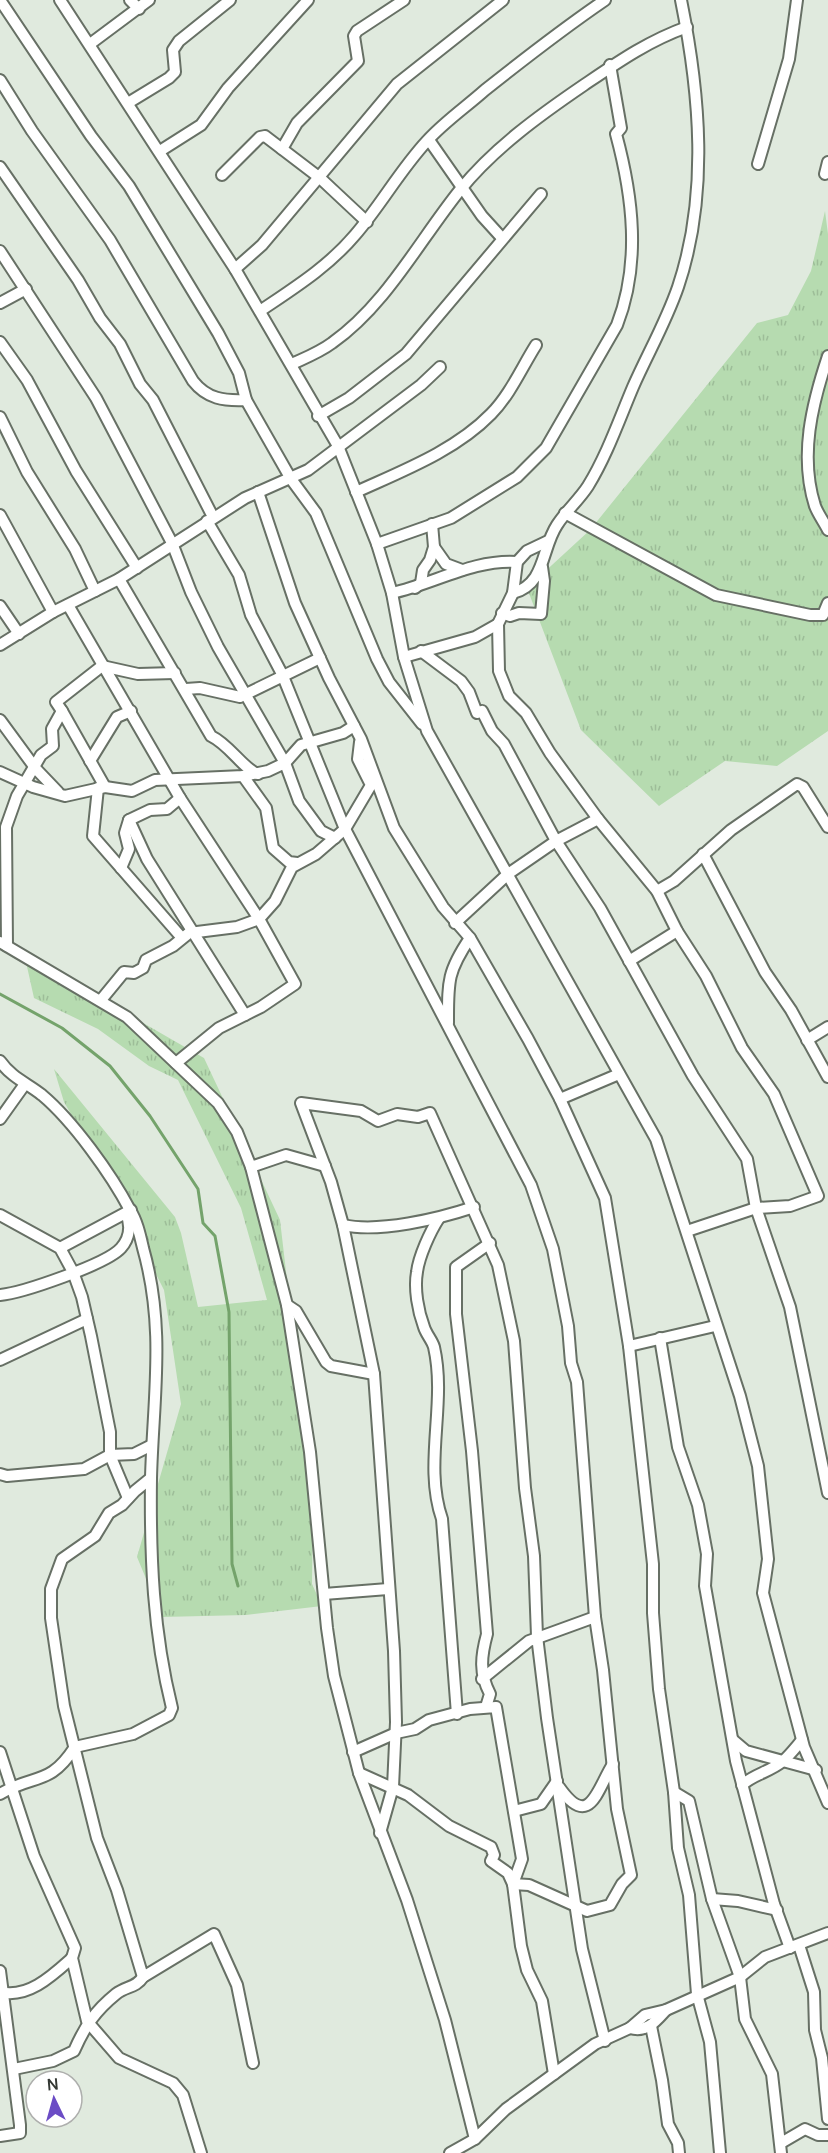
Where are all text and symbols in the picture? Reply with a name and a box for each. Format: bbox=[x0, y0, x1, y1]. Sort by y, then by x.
north arrow bbox=[24, 2069, 84, 2129]
text: N bbox=[46, 2073, 59, 2096]

